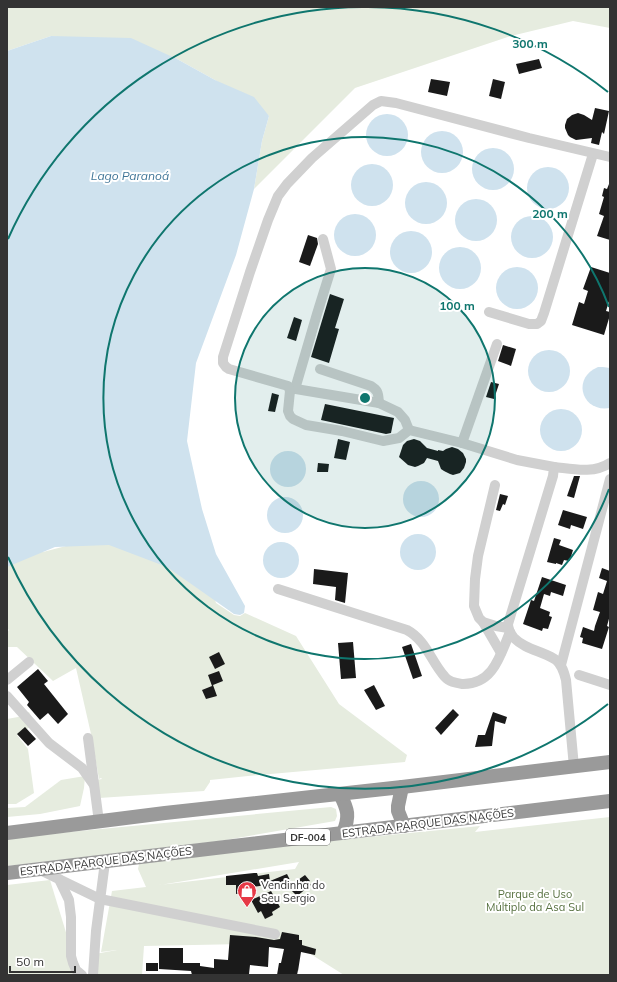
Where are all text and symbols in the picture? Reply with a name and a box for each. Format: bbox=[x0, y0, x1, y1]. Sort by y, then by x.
text: 300 m bbox=[512, 36, 548, 51]
water label: Lago Paranoá bbox=[91, 168, 169, 183]
text: 200 m bbox=[532, 206, 568, 221]
text: 100 m bbox=[439, 298, 475, 313]
centre of rings bbox=[358, 391, 372, 405]
street label: ESTRADA PARQUE DAS NAÇÕES bbox=[341, 805, 515, 840]
road number: DF-004 bbox=[286, 829, 330, 845]
street label: ESTRADA PARQUE DAS NAÇÕES bbox=[19, 843, 193, 878]
place label: Vendinha do Seu Sergio bbox=[261, 878, 325, 905]
shop icon: Vendinha do Seu Sergio bbox=[236, 880, 258, 908]
park label: Parque de Uso Múltiplo da Asa Sul bbox=[486, 887, 584, 914]
scale bar bbox=[10, 948, 75, 974]
text: 50 m bbox=[16, 954, 44, 969]

